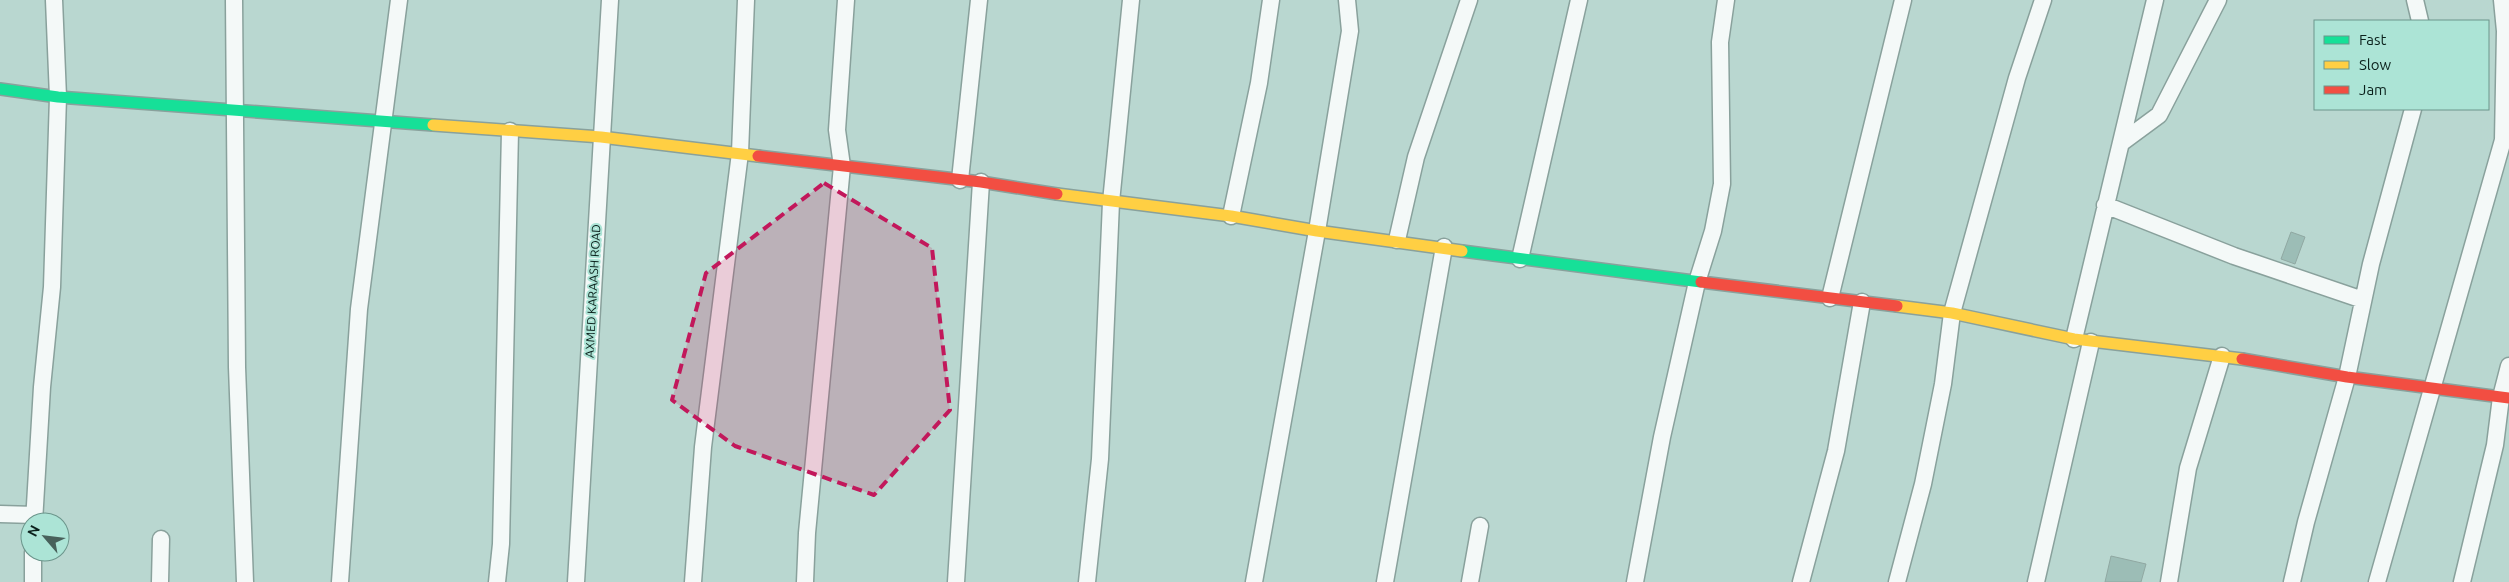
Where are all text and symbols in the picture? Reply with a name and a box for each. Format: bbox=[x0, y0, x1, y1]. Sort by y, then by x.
legend bbox=[2314, 20, 2489, 110]
text: Fast bbox=[2359, 31, 2387, 48]
text: Slow bbox=[2359, 56, 2392, 73]
text: Jam bbox=[2359, 81, 2387, 98]
street label: AXMED KARAASH ROAD bbox=[583, 224, 602, 358]
north arrow bbox=[20, 512, 70, 562]
text: N bbox=[24, 523, 43, 539]

